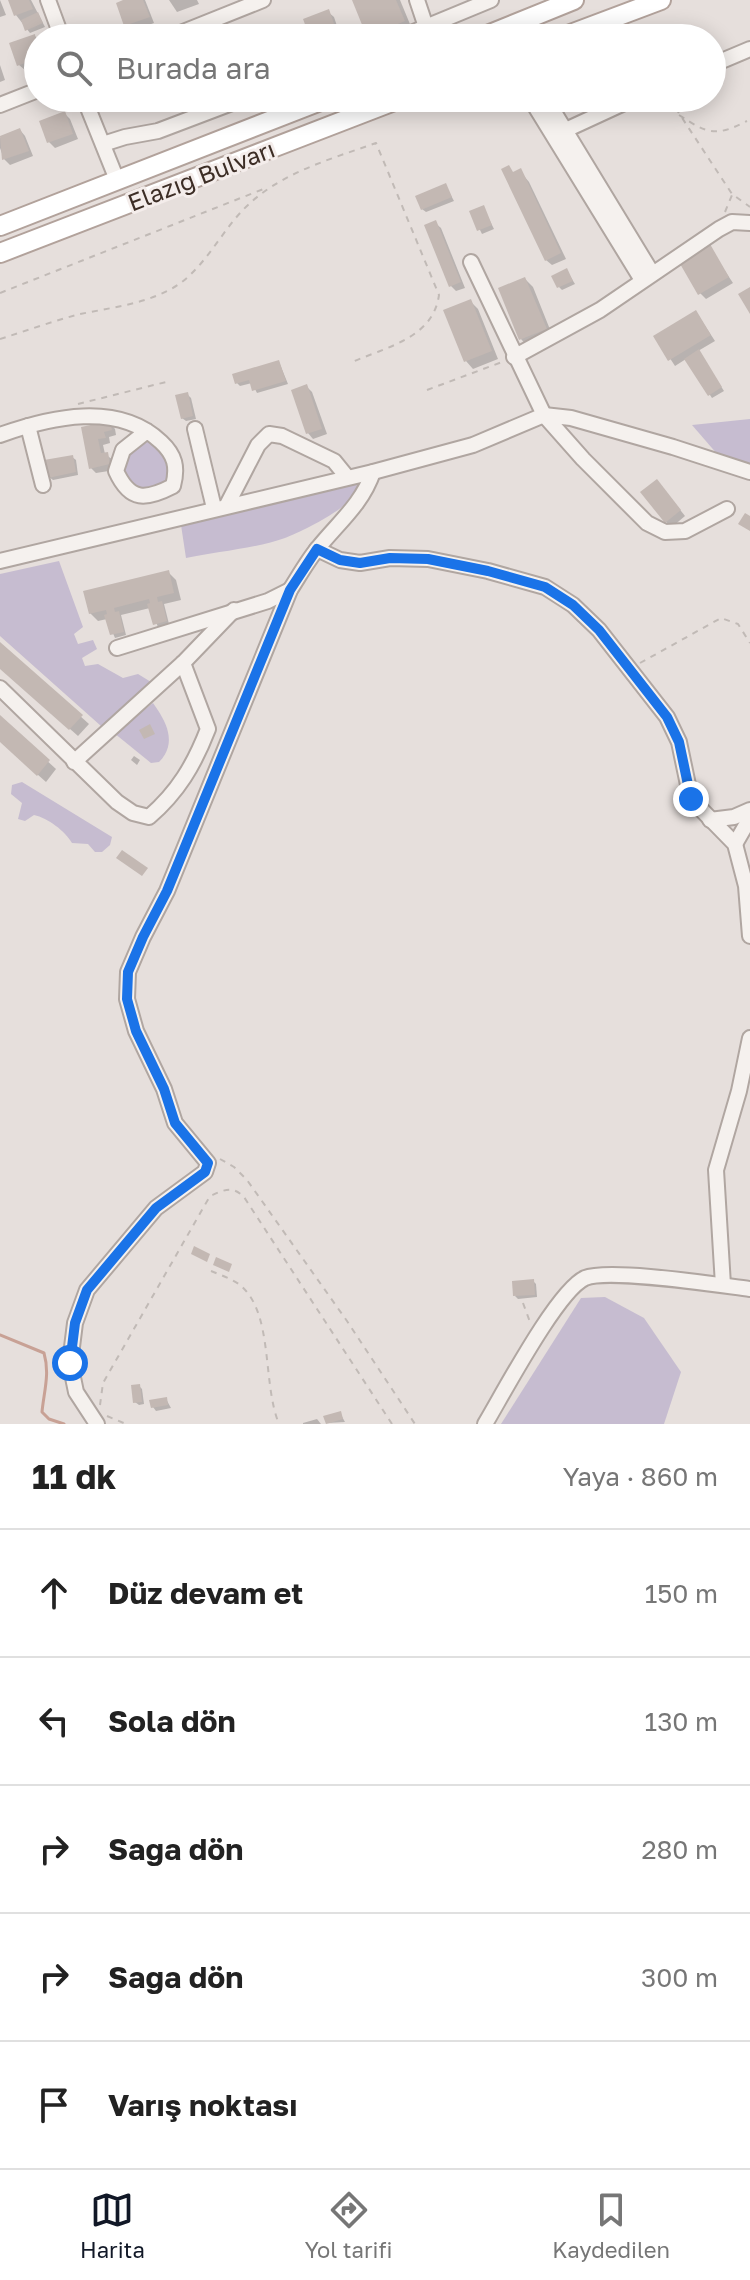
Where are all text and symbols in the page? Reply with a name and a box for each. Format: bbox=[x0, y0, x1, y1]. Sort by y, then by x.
search box bbox=[24, 24, 726, 112]
icon: search bbox=[52, 46, 96, 90]
text: Burada ara bbox=[116, 50, 271, 86]
street label: Elazığ Bulvarı bbox=[123, 134, 279, 216]
route end bbox=[673, 781, 709, 817]
route start bbox=[52, 1345, 88, 1381]
text: 11 dk bbox=[32, 1456, 116, 1496]
text: Yaya · 860 m bbox=[563, 1461, 718, 1492]
icon: ahead bbox=[32, 1571, 76, 1615]
text: Düz devam et bbox=[108, 1575, 303, 1611]
text: 150 m bbox=[645, 1578, 718, 1609]
icon: left bbox=[32, 1699, 76, 1743]
text: Sola dön bbox=[108, 1703, 236, 1739]
text: 130 m bbox=[645, 1706, 718, 1737]
icon: right bbox=[32, 1827, 76, 1871]
text: Sağa dön bbox=[108, 1831, 243, 1867]
text: 280 m bbox=[641, 1834, 718, 1865]
icon: right bbox=[32, 1955, 76, 1999]
text: Sağa dön bbox=[108, 1959, 243, 1995]
text: 300 m bbox=[641, 1962, 718, 1993]
icon: arrive bbox=[32, 2083, 76, 2127]
text: Varış noktası bbox=[108, 2087, 297, 2123]
tab: Harita bbox=[80, 2188, 145, 2263]
tab: Yol tarifi bbox=[305, 2188, 392, 2263]
tab: Kaydedilen bbox=[552, 2188, 670, 2263]

